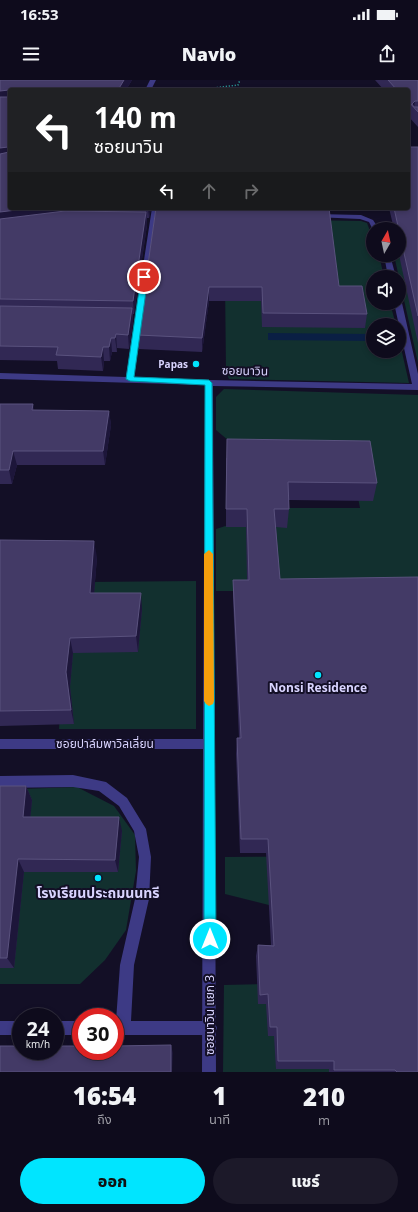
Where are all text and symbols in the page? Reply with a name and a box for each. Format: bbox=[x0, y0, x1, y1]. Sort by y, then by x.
text: 16:53 bbox=[20, 4, 59, 24]
text: Navio bbox=[182, 42, 236, 66]
icon: menu bbox=[20, 43, 42, 65]
icon: share bbox=[376, 43, 398, 65]
text: 140 m bbox=[94, 98, 177, 136]
icon: left bbox=[28, 104, 80, 156]
text: ซอยนาวิน bbox=[94, 134, 163, 158]
icon: left bbox=[156, 180, 178, 202]
icon: ahead bbox=[198, 180, 220, 202]
icon: right bbox=[240, 180, 262, 202]
north arrow bbox=[366, 222, 406, 262]
map controls bbox=[366, 222, 406, 358]
pin bbox=[127, 260, 161, 294]
icon: arrive bbox=[133, 266, 155, 288]
button: sound bbox=[366, 270, 406, 310]
button: layers bbox=[366, 318, 406, 358]
place label: Papas bbox=[158, 357, 188, 371]
marker: Papas bbox=[191, 359, 201, 369]
street label: ซอยนาวิน bbox=[222, 362, 268, 379]
marker: Nonsi Residence bbox=[313, 670, 323, 680]
place label: Nonsi Residence bbox=[269, 679, 367, 696]
street label: ซอยปาล์มพาวิลเลี่ยน bbox=[56, 735, 154, 752]
marker: โรงเรียนประถมนนทรี bbox=[93, 873, 103, 883]
place label: โรงเรียนประถมนนทรี bbox=[36, 883, 160, 902]
position arrow bbox=[189, 918, 231, 960]
street label: ซอยนาวิน แยก 3 bbox=[201, 975, 218, 1055]
speed limit sign: 30 bbox=[72, 1008, 124, 1060]
text: 24 bbox=[27, 1015, 49, 1042]
text: km/h bbox=[26, 1037, 50, 1051]
text: 16:54 bbox=[73, 1079, 136, 1112]
text: 1 bbox=[212, 1079, 227, 1112]
text: 210 bbox=[303, 1080, 345, 1113]
text: ถึง bbox=[97, 1110, 112, 1128]
text: นาที bbox=[209, 1110, 230, 1128]
text: m bbox=[318, 1111, 330, 1129]
button: ออก bbox=[20, 1158, 205, 1204]
button: แชร์ bbox=[213, 1158, 398, 1204]

